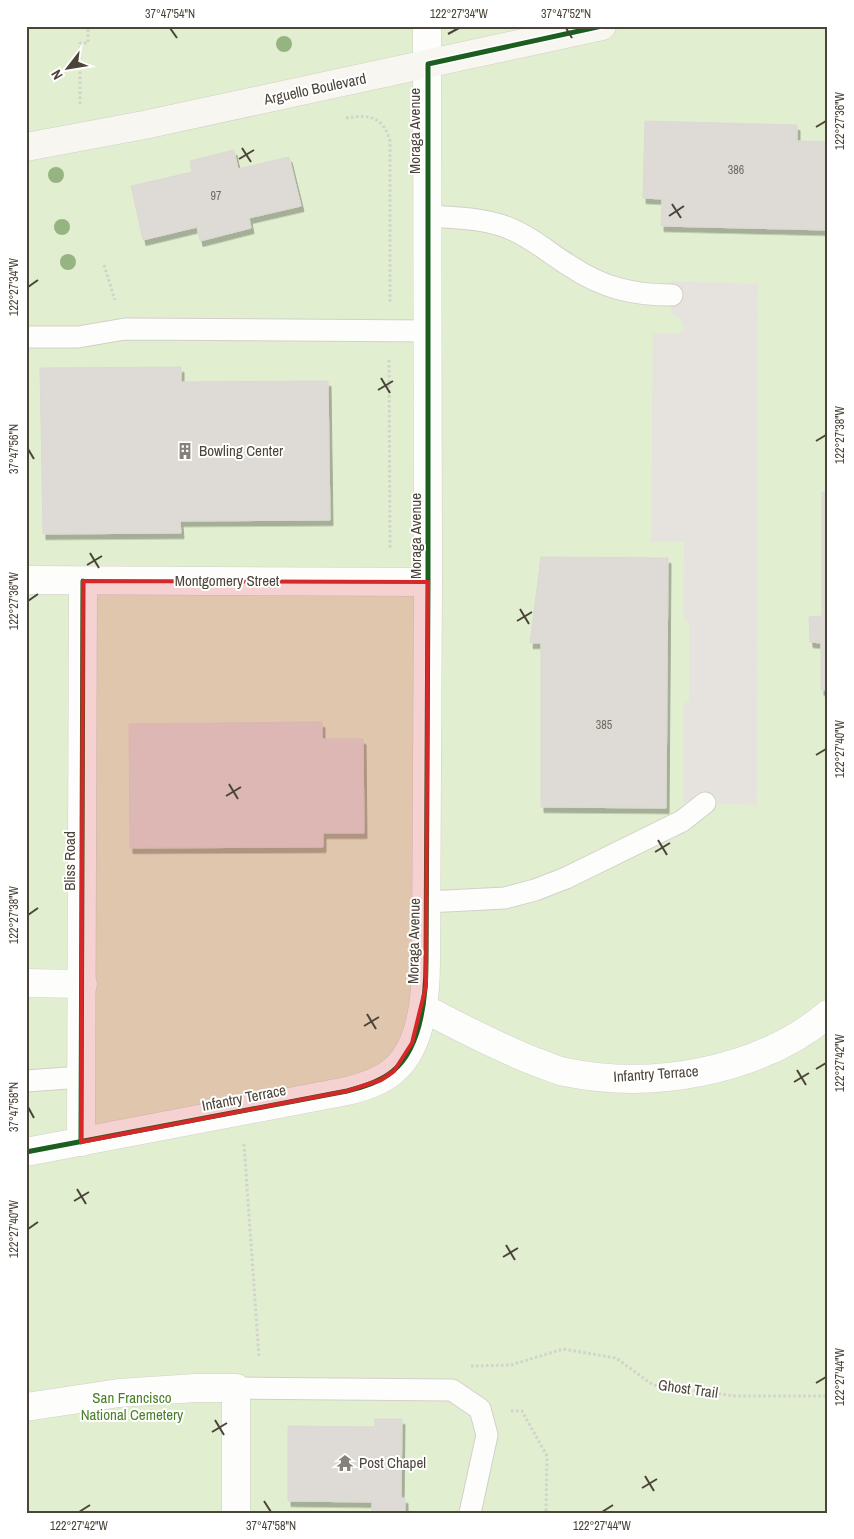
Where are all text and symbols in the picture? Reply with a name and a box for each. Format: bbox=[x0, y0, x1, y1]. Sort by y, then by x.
text: 37°47'54"N bbox=[145, 6, 195, 22]
text: 122°27'34"W bbox=[430, 6, 489, 22]
text: 37°47'52"N bbox=[541, 6, 591, 22]
north arrow bbox=[42, 42, 92, 92]
text: N bbox=[47, 67, 67, 83]
street label: Arguello Boulevard bbox=[261, 67, 368, 110]
street label: Moraga Avenue bbox=[404, 88, 425, 174]
text: 122°27'36"W bbox=[832, 91, 848, 150]
house number: 386 bbox=[728, 162, 744, 178]
house number: 97 bbox=[211, 188, 222, 204]
text: 122°27'34"W bbox=[6, 257, 22, 316]
text: 122°27'38"W bbox=[832, 405, 848, 464]
text: 37°47'56"N bbox=[6, 424, 22, 474]
place label: Bowling Center bbox=[199, 440, 283, 461]
building icon: Bowling Center bbox=[175, 441, 195, 461]
street label: Moraga Avenue bbox=[405, 493, 426, 579]
street label: Montgomery Street bbox=[175, 570, 280, 591]
text: 122°27'36"W bbox=[6, 571, 22, 630]
house number: 385 bbox=[596, 717, 613, 733]
text: 122°27'40"W bbox=[832, 719, 848, 778]
street label: Bliss Road bbox=[59, 831, 80, 891]
text: 122°27'38"W bbox=[6, 885, 22, 944]
street label: Moraga Avenue bbox=[402, 898, 425, 984]
text: 122°27'42"W bbox=[832, 1033, 848, 1092]
street label: Infantry Terrace bbox=[613, 1060, 699, 1087]
street label: Infantry Terrace bbox=[200, 1079, 288, 1116]
text: 37°47'58"N bbox=[6, 1082, 22, 1132]
text: 122°27'40"W bbox=[6, 1199, 22, 1258]
text: 122°27'44"W bbox=[832, 1347, 848, 1406]
street label: Ghost Trail bbox=[657, 1374, 719, 1403]
park label: San Francisco National Cemetery bbox=[81, 1387, 184, 1425]
place label: Post Chapel bbox=[359, 1452, 426, 1473]
temple icon: Post Chapel bbox=[335, 1453, 355, 1473]
text: 122°27'42"W bbox=[50, 1518, 109, 1534]
text: 37°47'58"N bbox=[246, 1518, 296, 1534]
text: 122°27'44"W bbox=[573, 1518, 632, 1534]

